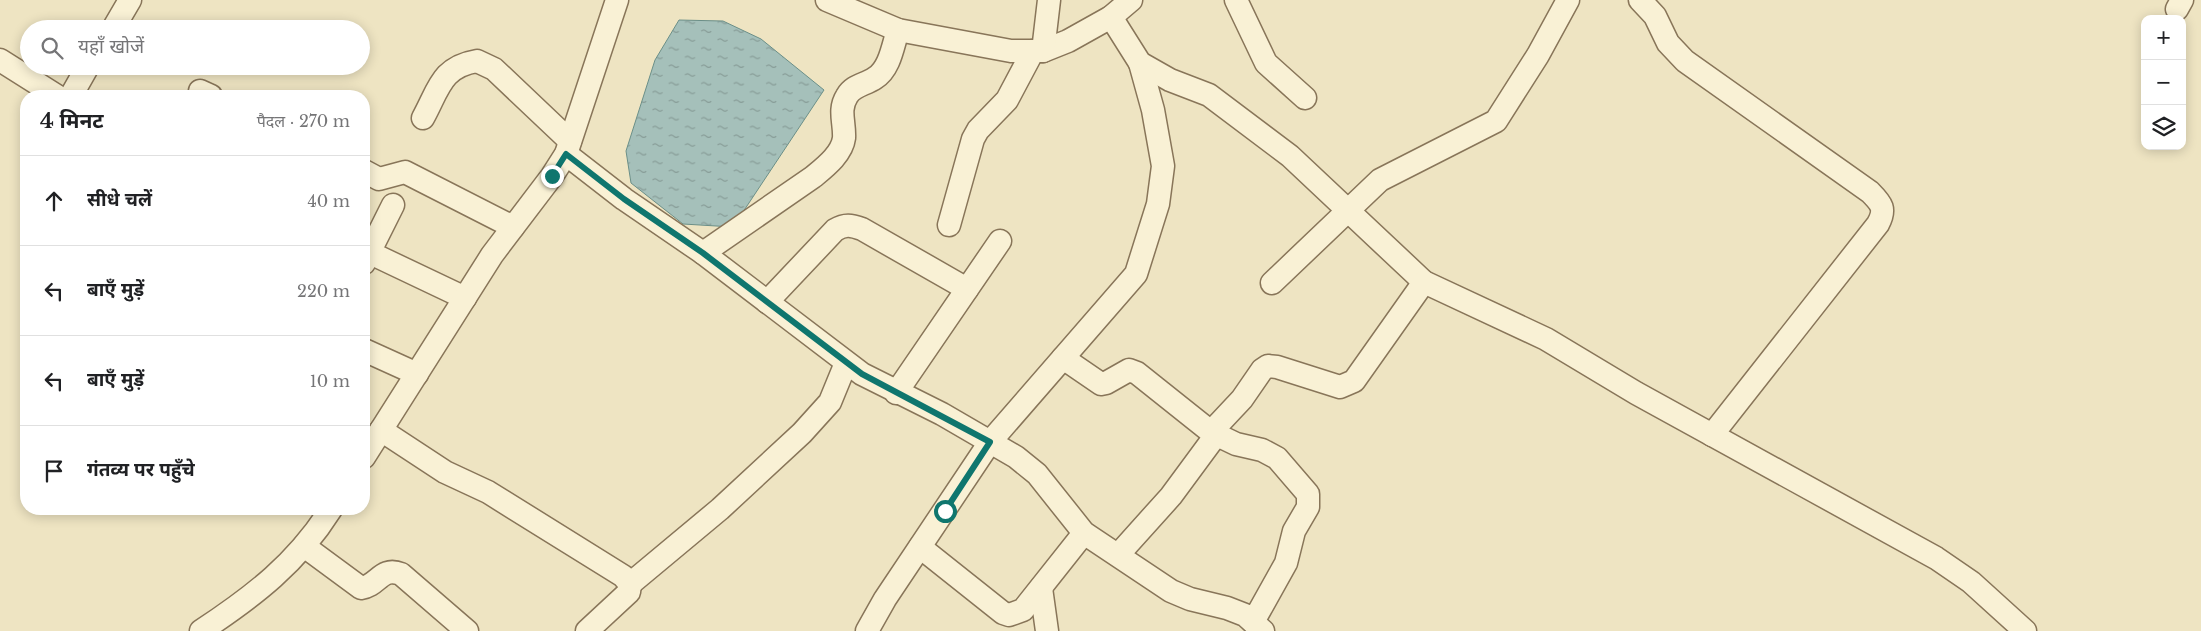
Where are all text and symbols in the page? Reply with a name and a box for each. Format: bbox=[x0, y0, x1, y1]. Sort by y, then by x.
map controls bbox=[2141, 15, 2186, 150]
button: + bbox=[2141, 15, 2186, 60]
search box bbox=[20, 20, 370, 75]
icon: search bbox=[38, 34, 66, 62]
text: यहाँ खोजें bbox=[78, 35, 144, 58]
button: − bbox=[2141, 60, 2186, 105]
button: layers bbox=[2141, 105, 2186, 150]
text: 4 मिनट bbox=[40, 108, 104, 134]
text: पैदल · 270 m bbox=[257, 111, 350, 131]
route end bbox=[541, 165, 564, 188]
icon: ahead bbox=[40, 187, 68, 215]
text: सीधे चलें bbox=[87, 188, 152, 211]
text: 40 m bbox=[307, 191, 350, 211]
icon: left bbox=[40, 277, 68, 305]
text: बाएँ मुड़ें bbox=[87, 278, 144, 301]
text: 220 m bbox=[297, 281, 350, 301]
icon: left bbox=[40, 367, 68, 395]
text: बाएँ मुड़ें bbox=[87, 368, 144, 391]
text: 10 m bbox=[310, 371, 350, 391]
icon: arrive bbox=[40, 457, 68, 485]
text: गंतव्य पर पहुँचे bbox=[87, 458, 195, 481]
route start bbox=[934, 500, 957, 523]

